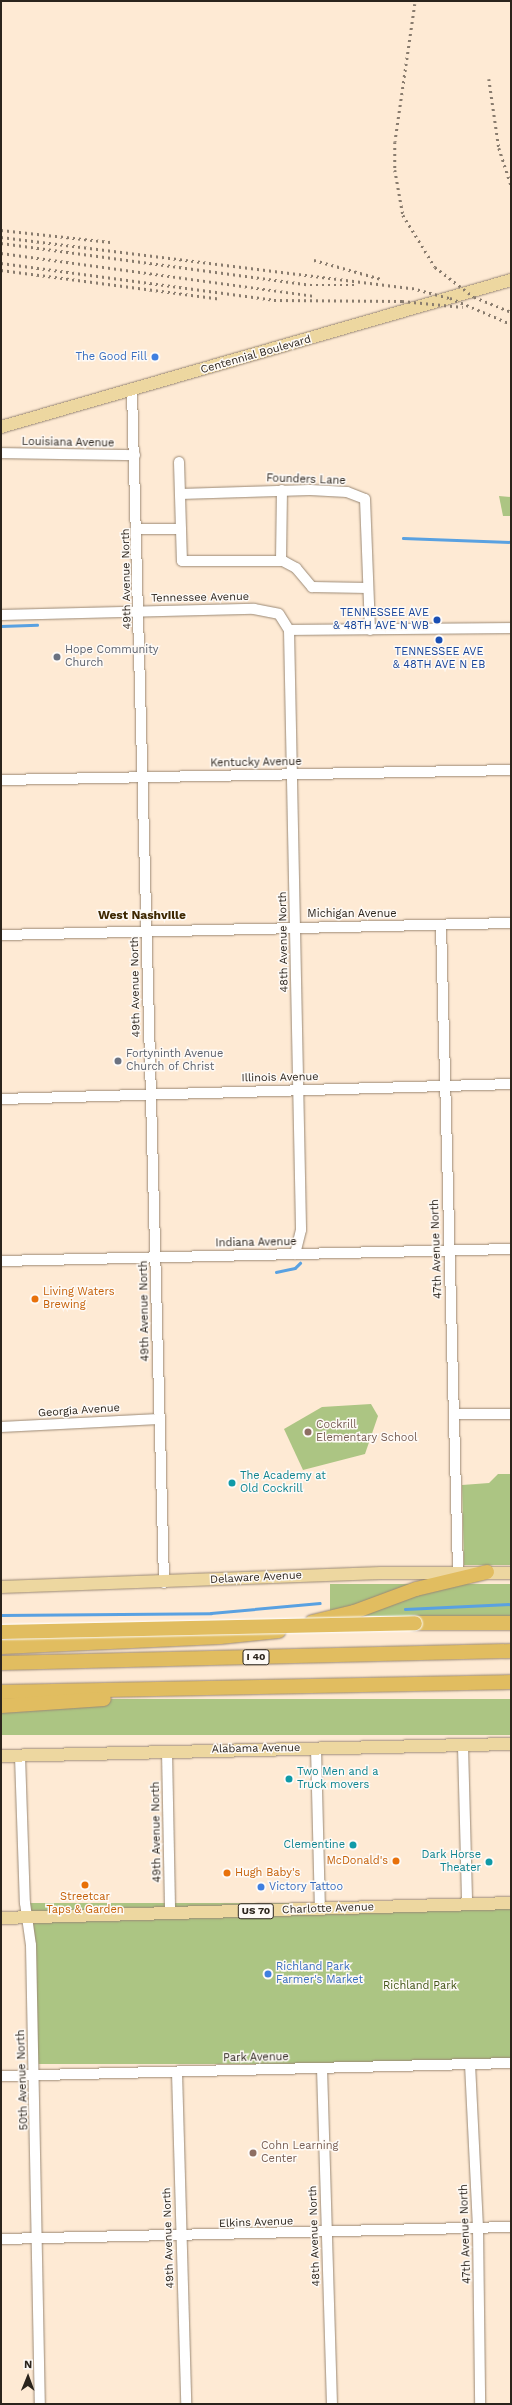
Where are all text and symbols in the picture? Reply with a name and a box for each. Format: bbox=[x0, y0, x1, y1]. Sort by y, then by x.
street label: Centennial Boulevard bbox=[199, 333, 313, 377]
place label: The Good Fill bbox=[75, 350, 147, 364]
marker: The Good Fill bbox=[150, 352, 160, 362]
street label: Louisiana Avenue bbox=[21, 436, 115, 450]
street label: Founders Lane bbox=[266, 472, 346, 488]
street label: 49th Avenue North bbox=[120, 528, 134, 630]
street label: Tennessee Avenue bbox=[151, 591, 249, 605]
place label: TENNESSEE AVE & 48TH AVE N WB bbox=[332, 607, 429, 633]
marker: TENNESSEE AVE & 48TH AVE N WB bbox=[432, 615, 442, 625]
marker: TENNESSEE AVE & 48TH AVE N EB bbox=[434, 635, 444, 645]
place label: Hope Community Church bbox=[65, 644, 158, 670]
place label: TENNESSEE AVE & 48TH AVE N EB bbox=[392, 646, 486, 672]
marker: Hope Community Church bbox=[52, 652, 62, 662]
street label: Kentucky Avenue bbox=[210, 756, 302, 770]
street label: 48th Avenue North bbox=[277, 891, 291, 993]
street label: Michigan Avenue bbox=[307, 907, 397, 921]
district label: West Nashville bbox=[98, 909, 186, 923]
street label: 49th Avenue North bbox=[129, 936, 143, 1038]
place label: Fortyninth Avenue Church of Christ bbox=[126, 1048, 224, 1074]
marker: Fortyninth Avenue Church of Christ bbox=[113, 1056, 123, 1066]
street label: Illinois Avenue bbox=[241, 1071, 319, 1085]
street label: 47th Avenue North bbox=[429, 1199, 445, 1299]
street label: Indiana Avenue bbox=[215, 1236, 297, 1250]
street label: 49th Avenue North bbox=[138, 1260, 152, 1362]
place label: Living Waters Brewing bbox=[43, 1286, 115, 1312]
marker: Living Waters Brewing bbox=[30, 1294, 40, 1304]
street label: Georgia Avenue bbox=[37, 1402, 121, 1420]
place label: Cockrill Elementary School bbox=[316, 1419, 418, 1445]
marker: Cockrill Elementary School bbox=[303, 1427, 313, 1437]
place label: The Academy at Old Cockrill bbox=[240, 1470, 326, 1496]
marker: The Academy at Old Cockrill bbox=[227, 1478, 237, 1488]
street label: Delaware Avenue bbox=[210, 1569, 302, 1587]
road number: I 40 bbox=[242, 1649, 270, 1665]
street label: Alabama Avenue bbox=[211, 1742, 301, 1756]
place label: Two Men and a Truck movers bbox=[297, 1766, 378, 1792]
marker: Two Men and a Truck movers bbox=[284, 1774, 294, 1784]
street label: 49th Avenue North bbox=[150, 1781, 164, 1883]
place label: Clementine bbox=[283, 1838, 345, 1852]
marker: Clementine bbox=[348, 1840, 358, 1850]
place label: Dark Horse Theater bbox=[421, 1849, 481, 1875]
place label: McDonald's bbox=[326, 1854, 388, 1868]
marker: McDonald's bbox=[391, 1856, 401, 1866]
marker: Dark Horse Theater bbox=[484, 1857, 494, 1867]
place label: Hugh Baby's bbox=[235, 1866, 300, 1880]
marker: Hugh Baby's bbox=[222, 1868, 232, 1878]
marker: Streetcar Taps & Garden bbox=[80, 1880, 90, 1890]
place label: Victory Tattoo bbox=[269, 1880, 344, 1894]
marker: Victory Tattoo bbox=[256, 1882, 266, 1892]
place label: Streetcar Taps & Garden bbox=[46, 1891, 124, 1917]
street label: Charlotte Avenue bbox=[282, 1901, 374, 1917]
road number: US 70 bbox=[237, 1903, 275, 1919]
place label: Richland Park Farmer's Market bbox=[276, 1961, 363, 1987]
marker: Richland Park Farmer's Market bbox=[263, 1969, 273, 1979]
park label: Richland Park bbox=[383, 1979, 457, 1993]
street label: 50th Avenue North bbox=[15, 2029, 31, 2131]
street label: Park Avenue bbox=[223, 2051, 289, 2065]
place label: Cohn Learning Center bbox=[261, 2140, 338, 2166]
marker: Cohn Learning Center bbox=[248, 2148, 258, 2158]
street label: 47th Avenue North bbox=[458, 2184, 474, 2284]
street label: 48th Avenue North bbox=[307, 2185, 323, 2287]
street label: 49th Avenue North bbox=[161, 2187, 177, 2289]
street label: Elkins Avenue bbox=[218, 2215, 294, 2231]
north arrow bbox=[8, 2357, 48, 2397]
text: N bbox=[24, 2358, 32, 2371]

